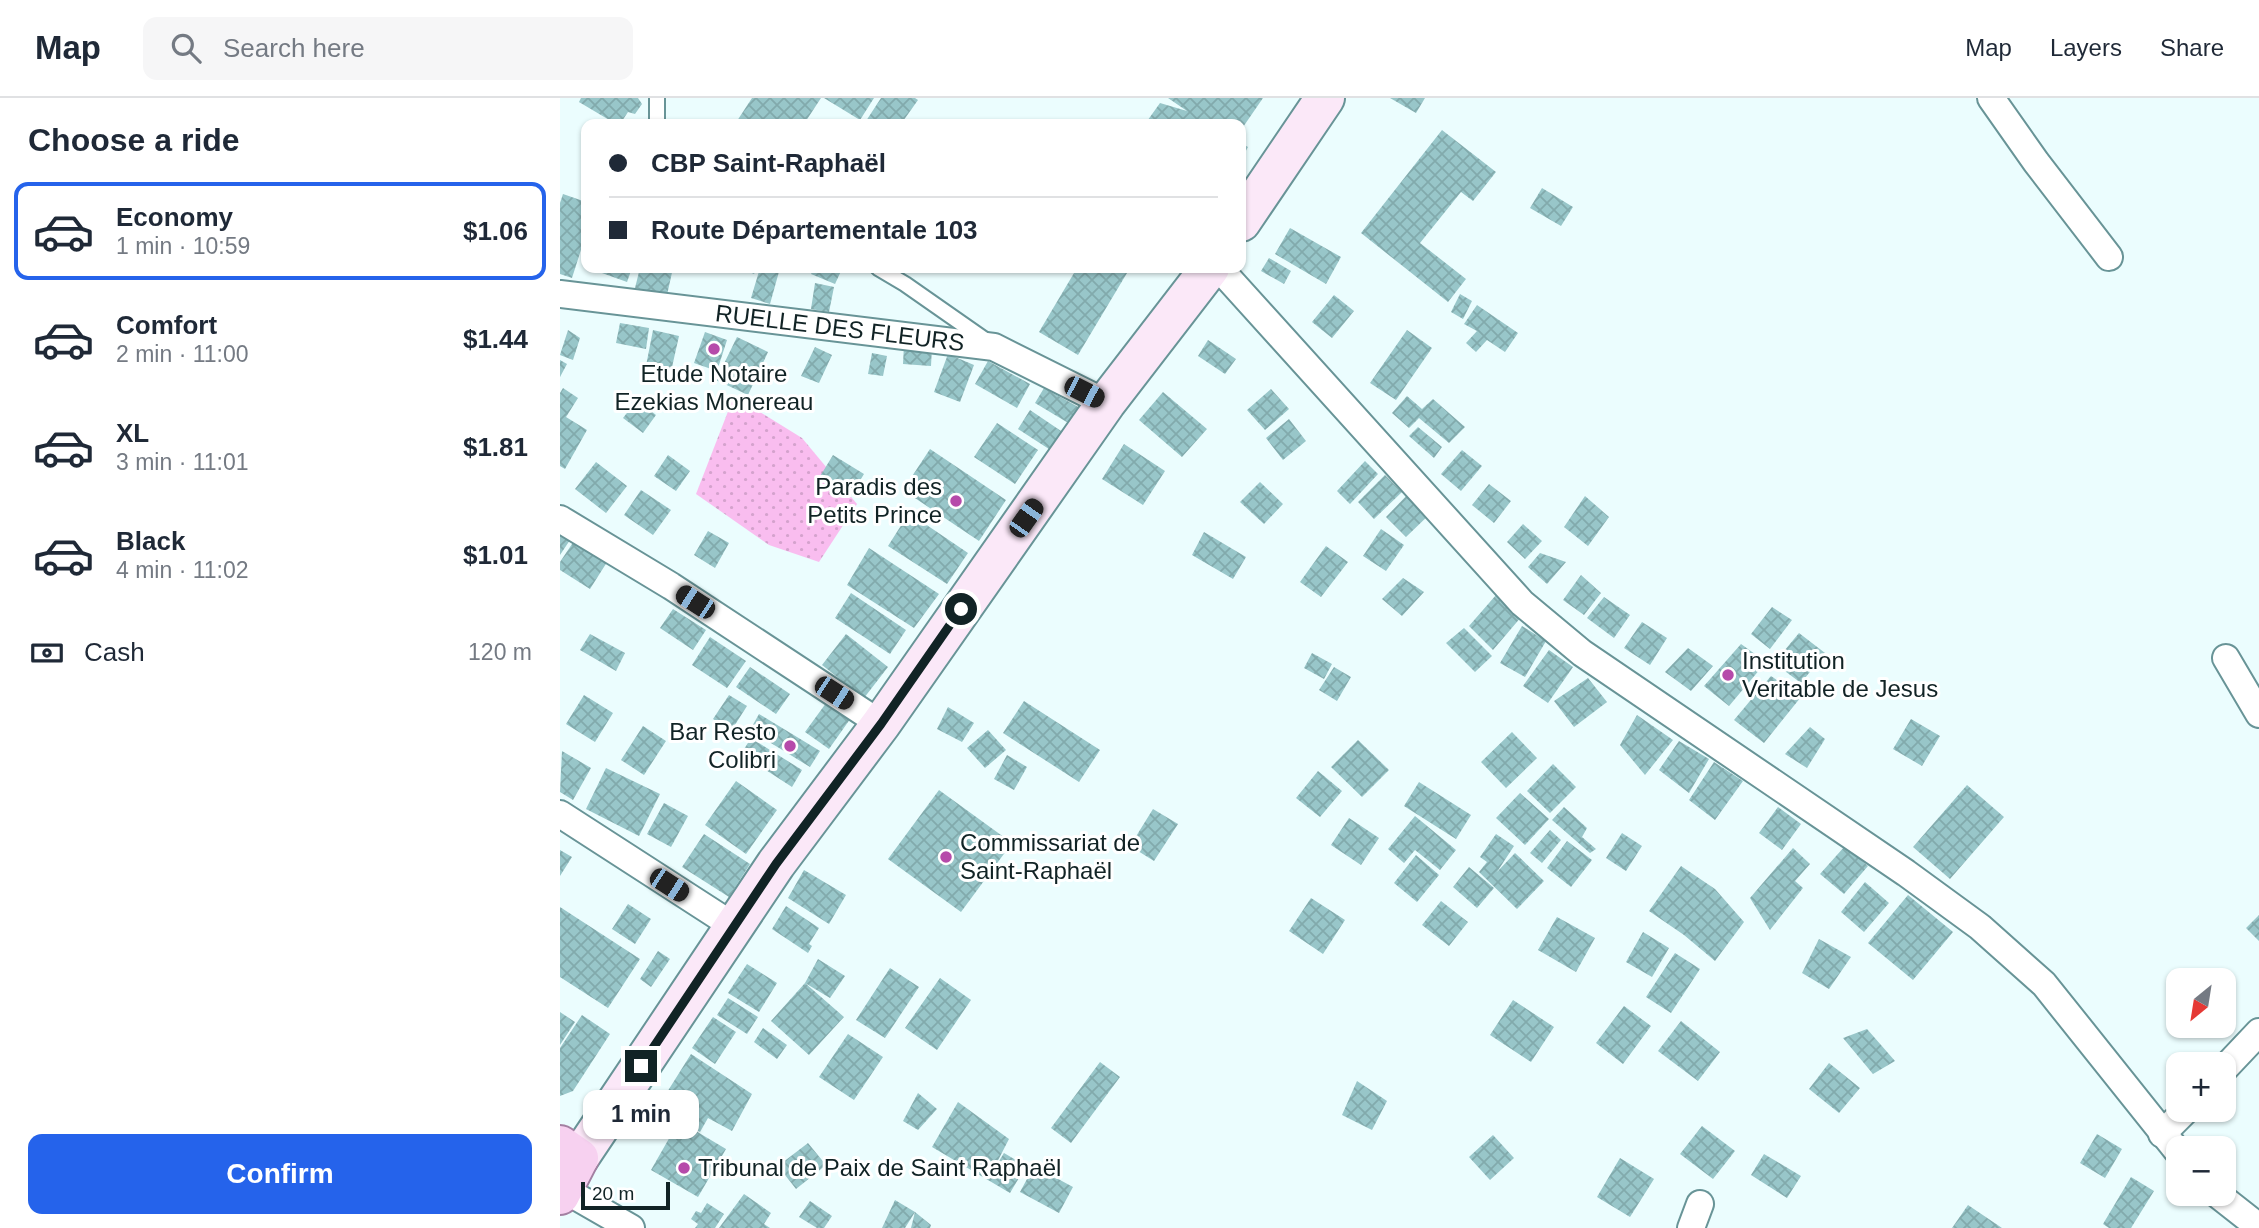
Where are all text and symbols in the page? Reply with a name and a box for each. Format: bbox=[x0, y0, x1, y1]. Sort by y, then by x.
search box bbox=[143, 17, 633, 80]
text: Map bbox=[35, 29, 101, 66]
icon: search bbox=[167, 29, 205, 67]
text: Search here bbox=[223, 33, 365, 63]
text: Map bbox=[1965, 34, 2012, 61]
text: Layers bbox=[2050, 34, 2122, 61]
text: Share bbox=[2160, 34, 2224, 61]
text: Choose a ride bbox=[28, 122, 240, 158]
text: CBP Saint-Raphaël bbox=[651, 148, 886, 178]
icon: car bbox=[32, 200, 95, 263]
text: Economy bbox=[116, 202, 233, 232]
text: Route Départementale 103 bbox=[651, 215, 978, 245]
text: $1.06 bbox=[463, 216, 528, 246]
text: 1 min · 10:59 bbox=[116, 233, 250, 259]
street label: RUELLE DES FLEURS bbox=[714, 299, 966, 356]
icon: car bbox=[32, 308, 95, 371]
text: Comfort bbox=[116, 310, 217, 340]
text: $1.44 bbox=[463, 324, 528, 354]
text: 2 min · 11:00 bbox=[116, 341, 249, 367]
marker: Etude Notaire Ezekias Monereau bbox=[706, 341, 722, 357]
place label: Etude Notaire Ezekias Monereau bbox=[615, 360, 813, 415]
car bbox=[1061, 373, 1108, 411]
icon: car bbox=[32, 416, 95, 479]
text: XL bbox=[116, 418, 149, 448]
text: $1.81 bbox=[463, 432, 528, 462]
text: 3 min · 11:01 bbox=[116, 449, 249, 475]
place label: Paradis des Petits Prince bbox=[807, 473, 942, 528]
marker: Paradis des Petits Prince bbox=[948, 493, 964, 509]
car bbox=[1006, 495, 1047, 541]
icon: car bbox=[32, 524, 95, 587]
text: Black bbox=[116, 526, 185, 556]
text: $1.01 bbox=[463, 540, 528, 570]
text: 4 min · 11:02 bbox=[116, 557, 249, 583]
car bbox=[672, 582, 719, 622]
route start bbox=[945, 593, 977, 625]
icon: cash bbox=[28, 634, 66, 672]
text: Cash bbox=[84, 637, 145, 667]
text: 120 m bbox=[468, 639, 532, 665]
place label: Institution Veritable de Jesus bbox=[1742, 647, 1938, 702]
marker: Institution Veritable de Jesus bbox=[1720, 667, 1736, 683]
car bbox=[811, 673, 858, 713]
place label: Bar Resto Colibri bbox=[669, 718, 776, 773]
marker: Bar Resto Colibri bbox=[782, 738, 798, 754]
place label: Commissariat de Saint-Raphaël bbox=[960, 829, 1140, 884]
marker: Commissariat de Saint-Raphaël bbox=[938, 849, 954, 865]
car bbox=[646, 865, 693, 905]
north arrow bbox=[2166, 968, 2236, 1038]
map controls bbox=[2166, 968, 2236, 1206]
route end bbox=[625, 1050, 657, 1082]
button: + bbox=[2166, 1052, 2236, 1122]
callout: 1 min bbox=[583, 1090, 699, 1140]
text: 1 min bbox=[611, 1101, 671, 1127]
button: Confirm bbox=[28, 1134, 532, 1214]
button: − bbox=[2166, 1136, 2236, 1206]
place label: Tribunal de Paix de Saint Raphaël bbox=[698, 1154, 1061, 1181]
marker: Tribunal de Paix de Saint Raphaël bbox=[676, 1160, 692, 1176]
scale bar bbox=[581, 1179, 670, 1211]
text: 20 m bbox=[592, 1183, 634, 1204]

